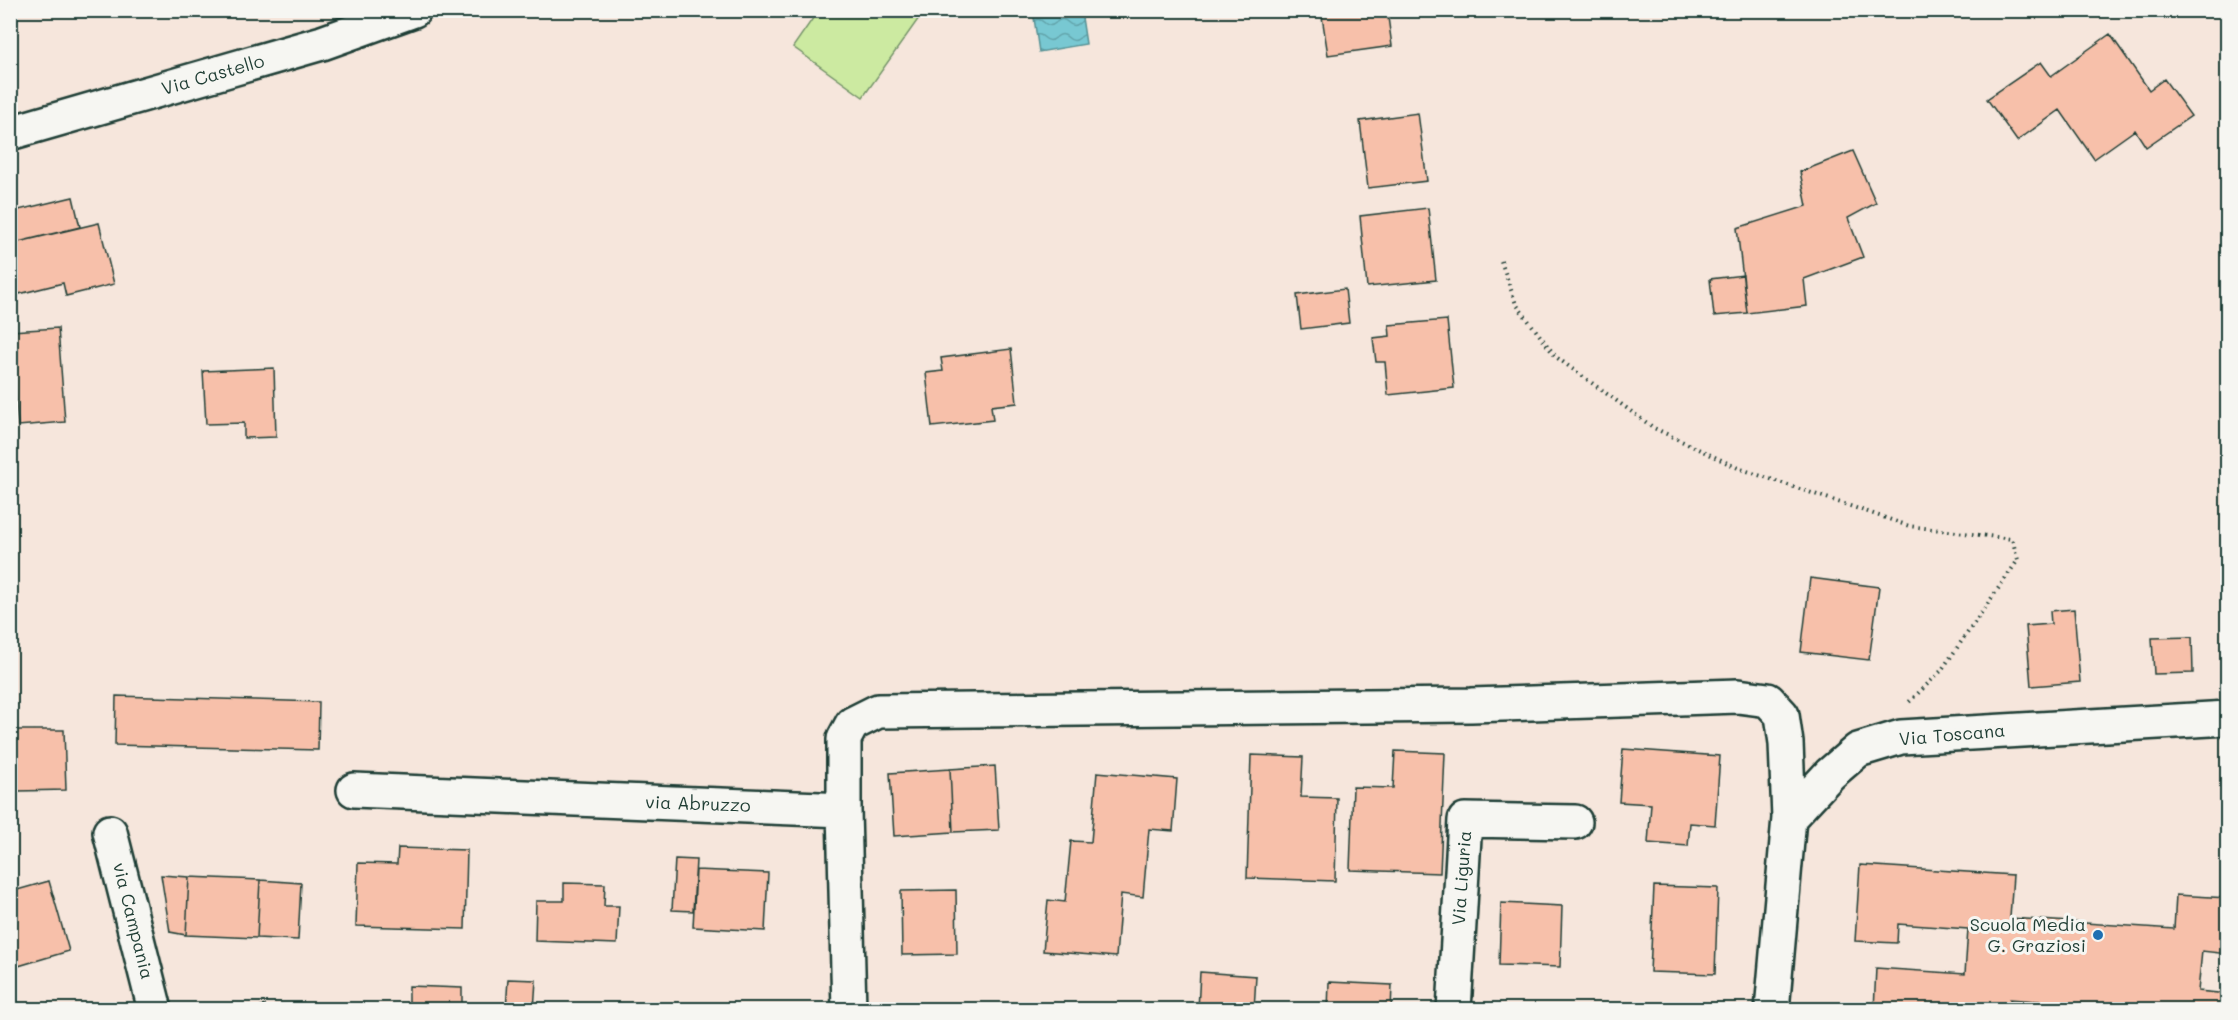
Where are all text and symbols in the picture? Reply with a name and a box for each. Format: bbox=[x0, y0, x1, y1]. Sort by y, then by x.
street label: Via Castello bbox=[159, 48, 267, 100]
street label: Via Toscana bbox=[1898, 717, 2006, 751]
street label: via Abruzzo bbox=[645, 789, 751, 817]
street label: Via Liguria bbox=[1446, 830, 1476, 926]
street label: via Campania bbox=[108, 860, 160, 982]
place label: Scuola Media G. Graziosi bbox=[1970, 912, 2086, 957]
marker: Scuola Media G. Graziosi bbox=[2091, 928, 2105, 942]

